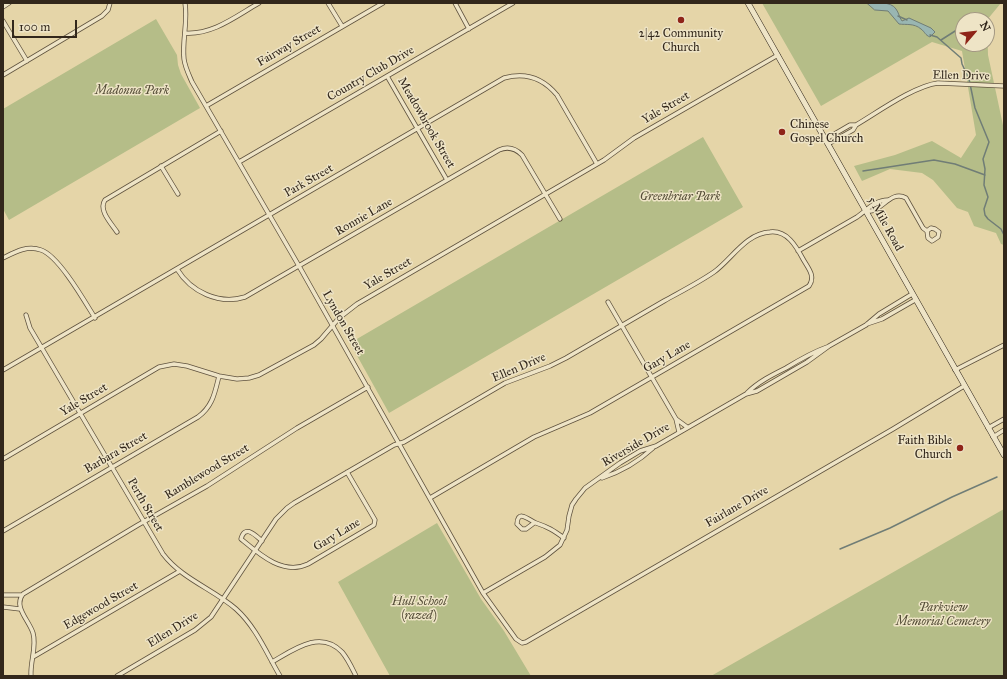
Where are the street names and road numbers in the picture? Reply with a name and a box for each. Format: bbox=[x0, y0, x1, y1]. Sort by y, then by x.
street label: Fairway Street bbox=[255, 22, 323, 70]
street label: Country Club Drive bbox=[325, 43, 417, 105]
street label: Ellen Drive bbox=[932, 68, 990, 84]
street label: Meadowbrook Street bbox=[394, 75, 458, 171]
street label: Yale Street bbox=[640, 89, 692, 127]
street label: Park Street bbox=[282, 161, 336, 201]
street label: 5 Mile Road bbox=[864, 194, 906, 254]
street label: Ronnie Lane bbox=[333, 195, 395, 239]
street label: Yale Street bbox=[362, 255, 414, 293]
street label: Lyndon Street bbox=[319, 288, 367, 358]
street label: Gary Lane bbox=[641, 338, 693, 376]
street label: Ellen Drive bbox=[490, 350, 548, 386]
street label: Yale Street bbox=[58, 380, 110, 420]
street label: Riverside Drive bbox=[600, 420, 672, 470]
street label: Barbara Street bbox=[82, 429, 150, 477]
street label: Ramblewood Street bbox=[162, 441, 252, 503]
street label: Perth Street bbox=[124, 476, 166, 534]
street label: Fairlane Drive bbox=[703, 483, 771, 531]
street label: Gary Lane bbox=[311, 515, 363, 555]
street label: Edgewood Street bbox=[61, 579, 141, 633]
street label: Ellen Drive bbox=[145, 609, 201, 651]

